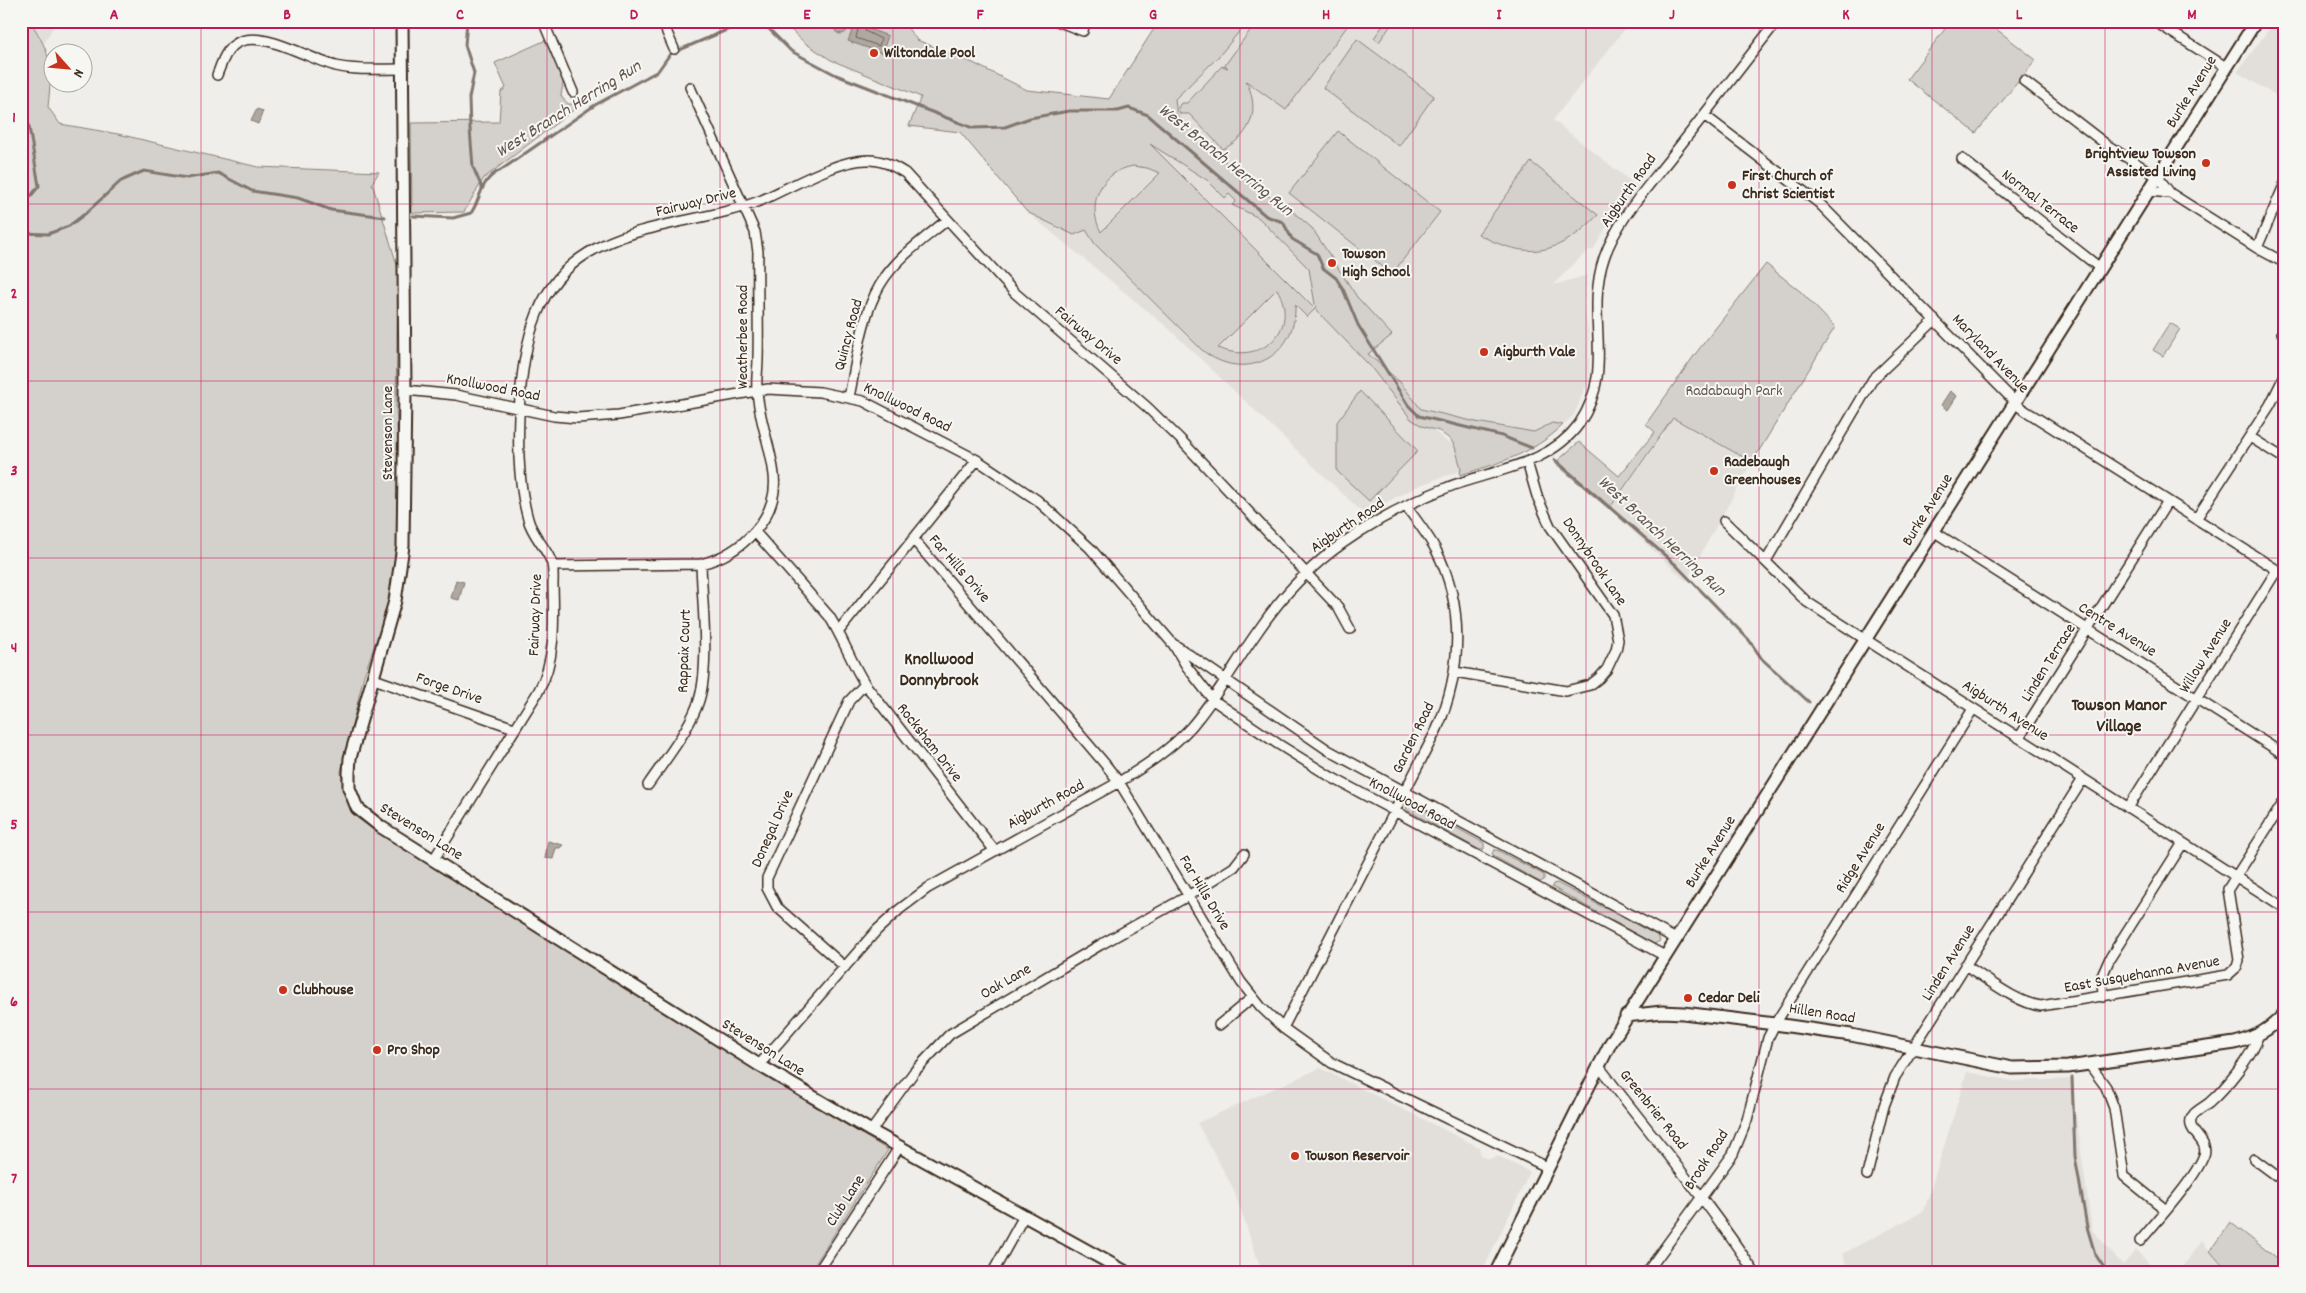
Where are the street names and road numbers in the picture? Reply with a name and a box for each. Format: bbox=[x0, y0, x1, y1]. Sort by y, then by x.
street label: Burke Avenue bbox=[2161, 51, 2223, 133]
street label: Aigburth Road bbox=[1595, 149, 1663, 233]
street label: Normal Terrace bbox=[1996, 164, 2084, 240]
street label: Fairway Drive bbox=[653, 182, 739, 224]
street label: Weatherbee Road bbox=[732, 285, 755, 389]
street label: Quincy Road bbox=[828, 297, 870, 373]
street label: Fairway Drive bbox=[1049, 301, 1127, 371]
street label: Maryland Avenue bbox=[1946, 309, 2034, 399]
street label: Knollwood Road bbox=[444, 368, 542, 408]
street label: Knollwood Road bbox=[859, 377, 955, 439]
street label: Stevenson Lane bbox=[377, 386, 400, 480]
street label: Burke Avenue bbox=[1897, 469, 1959, 551]
street label: Aigburth Road bbox=[1306, 493, 1390, 559]
street label: Donnybrook Lane bbox=[1556, 513, 1632, 611]
street label: Far Hills Drive bbox=[923, 530, 995, 608]
street label: Fairway Drive bbox=[523, 573, 549, 657]
street label: Centre Avenue bbox=[2073, 597, 2161, 663]
street label: Rappaix Court bbox=[672, 609, 698, 693]
street label: Willow Avenue bbox=[2174, 614, 2238, 698]
street label: Linden Terrace bbox=[2016, 619, 2082, 707]
street label: Forge Drive bbox=[413, 667, 485, 711]
street label: Aigburth Avenue bbox=[1957, 674, 2053, 748]
street label: Garden Road bbox=[1387, 698, 1441, 778]
street label: Rocksham Drive bbox=[891, 699, 967, 787]
street label: Knollwood Road bbox=[1365, 772, 1459, 836]
street label: Aigburth Road bbox=[1003, 774, 1089, 836]
street label: Donegal Drive bbox=[746, 787, 800, 871]
street label: Stevenson Lane bbox=[375, 797, 467, 867]
street label: Burke Avenue bbox=[1680, 811, 1742, 893]
street label: Ridge Avenue bbox=[1830, 818, 1892, 898]
street label: Far Hills Drive bbox=[1172, 851, 1236, 935]
street label: Linden Avenue bbox=[1916, 920, 1982, 1006]
street label: East Susquehanna Avenue bbox=[2063, 950, 2221, 1000]
street label: Oak Lane bbox=[976, 958, 1036, 1006]
street label: Hillen Road bbox=[1787, 997, 1857, 1031]
street label: Stevenson Lane bbox=[717, 1013, 809, 1083]
street label: Greenbrier Road bbox=[1613, 1065, 1693, 1155]
street label: Brook Road bbox=[1679, 1125, 1735, 1195]
street label: Club Lane bbox=[821, 1171, 871, 1231]

